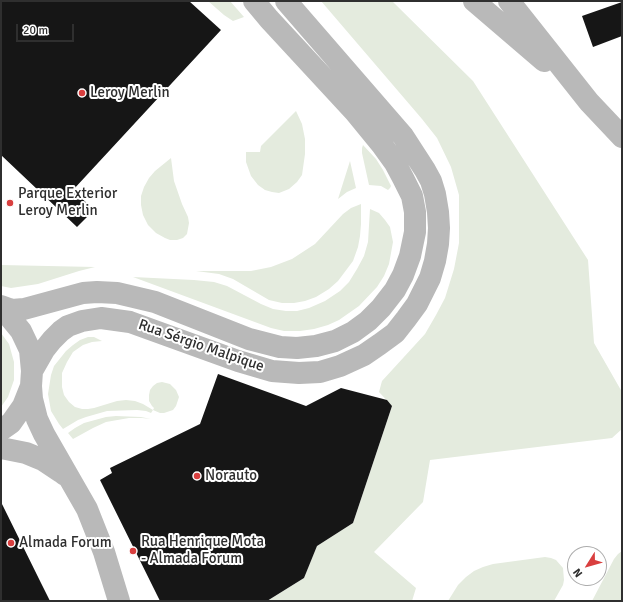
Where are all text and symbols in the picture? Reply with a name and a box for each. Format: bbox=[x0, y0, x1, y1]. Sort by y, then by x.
scale bar bbox=[18, 16, 76, 42]
text: 20 m bbox=[23, 23, 48, 38]
place label: Leroy Merlin bbox=[90, 84, 170, 102]
marker: Leroy Merlin bbox=[77, 88, 87, 98]
place label: Parque Exterior Leroy Merlin bbox=[18, 185, 117, 220]
marker: Parque Exterior Leroy Merlin bbox=[5, 198, 15, 208]
street label: Rua Sérgio Malpique bbox=[136, 316, 266, 376]
place label: Norauto bbox=[205, 467, 257, 485]
marker: Norauto bbox=[192, 471, 202, 481]
place label: Rua Henrique Mota - Almada Forum bbox=[141, 533, 264, 568]
place label: Almada Forum bbox=[19, 534, 112, 552]
marker: Almada Forum bbox=[6, 538, 16, 548]
marker: Rua Henrique Mota - Almada Forum bbox=[128, 546, 138, 556]
north arrow bbox=[567, 546, 607, 586]
text: N bbox=[570, 566, 585, 580]

